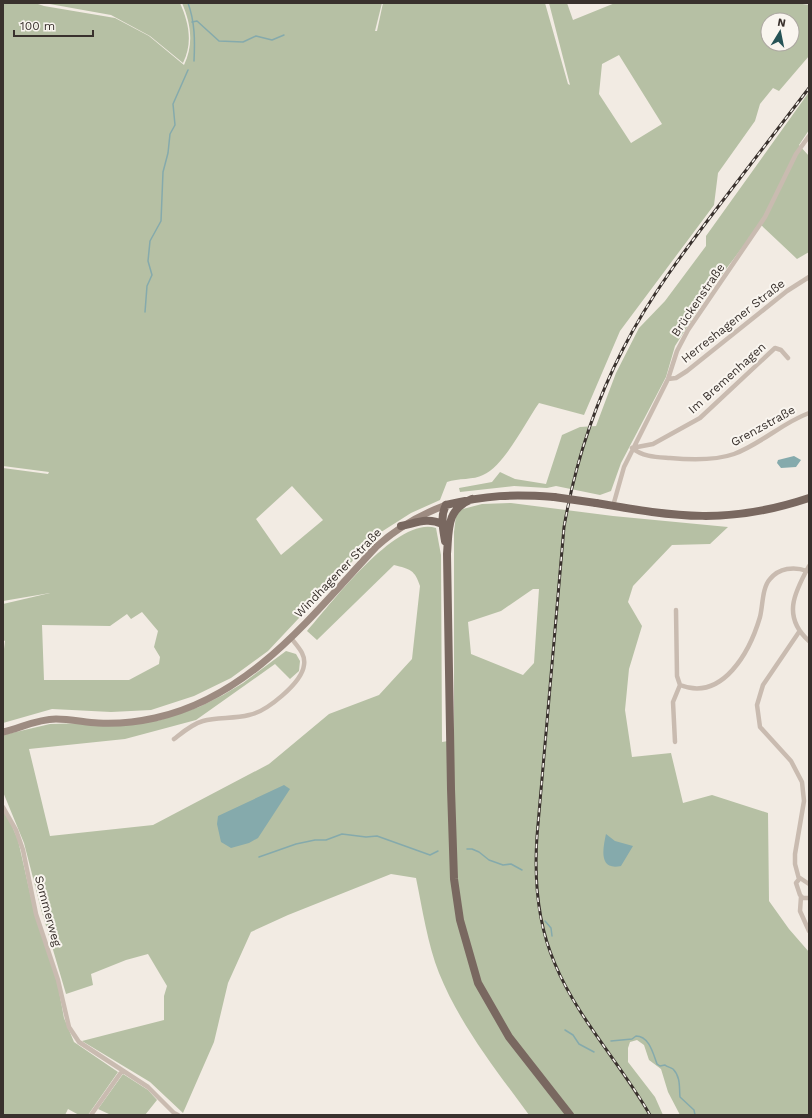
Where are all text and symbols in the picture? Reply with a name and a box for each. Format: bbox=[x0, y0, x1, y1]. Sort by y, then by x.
scale bar bbox=[14, 12, 93, 38]
north arrow bbox=[760, 12, 800, 52]
text: N bbox=[777, 16, 787, 30]
text: 100 m bbox=[20, 19, 55, 33]
street label: Brückenstraße bbox=[668, 261, 728, 339]
street label: Herreshagener Straße bbox=[678, 276, 788, 366]
street label: Im Bremenhagen bbox=[685, 340, 769, 416]
street label: Grenzstraße bbox=[728, 403, 798, 449]
street label: Windhagener Straße bbox=[292, 525, 384, 621]
street label: Sommerweg bbox=[32, 874, 64, 949]

